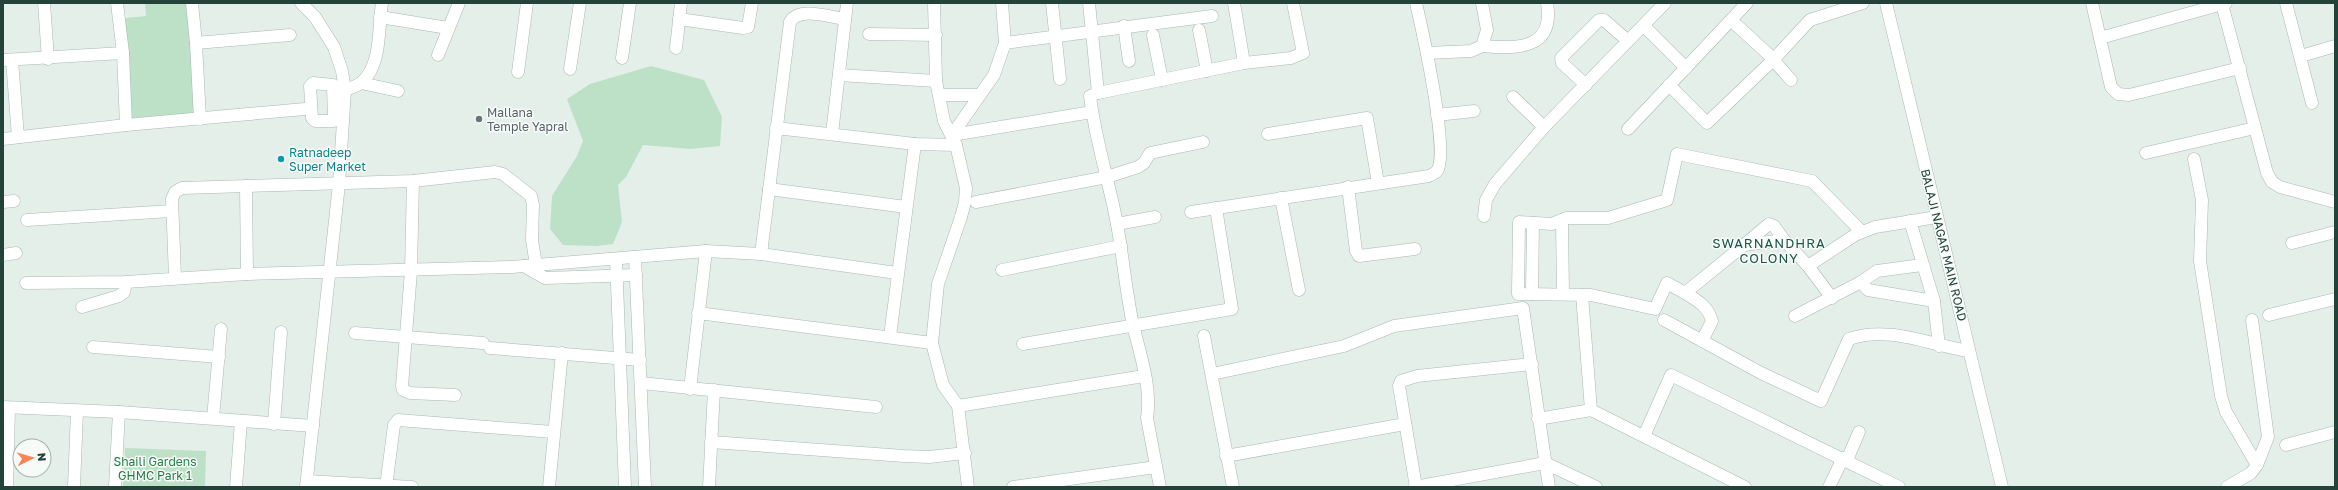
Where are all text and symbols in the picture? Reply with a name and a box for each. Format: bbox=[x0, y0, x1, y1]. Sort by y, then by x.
place label: Mallana Temple Yapral bbox=[487, 105, 568, 134]
marker: Mallana Temple Yapral bbox=[474, 114, 484, 124]
place label: Ratnadeep Super Market bbox=[289, 145, 366, 174]
marker: Ratnadeep Super Market bbox=[276, 154, 286, 164]
street label: BALAJI NAGAR MAIN ROAD bbox=[1918, 167, 1970, 323]
district label: SWARNANDHRA COLONY bbox=[1712, 235, 1826, 266]
north arrow bbox=[12, 438, 52, 478]
text: N bbox=[36, 452, 49, 462]
park label: Shaili Gardens GHMC Park 1 bbox=[114, 454, 197, 483]

